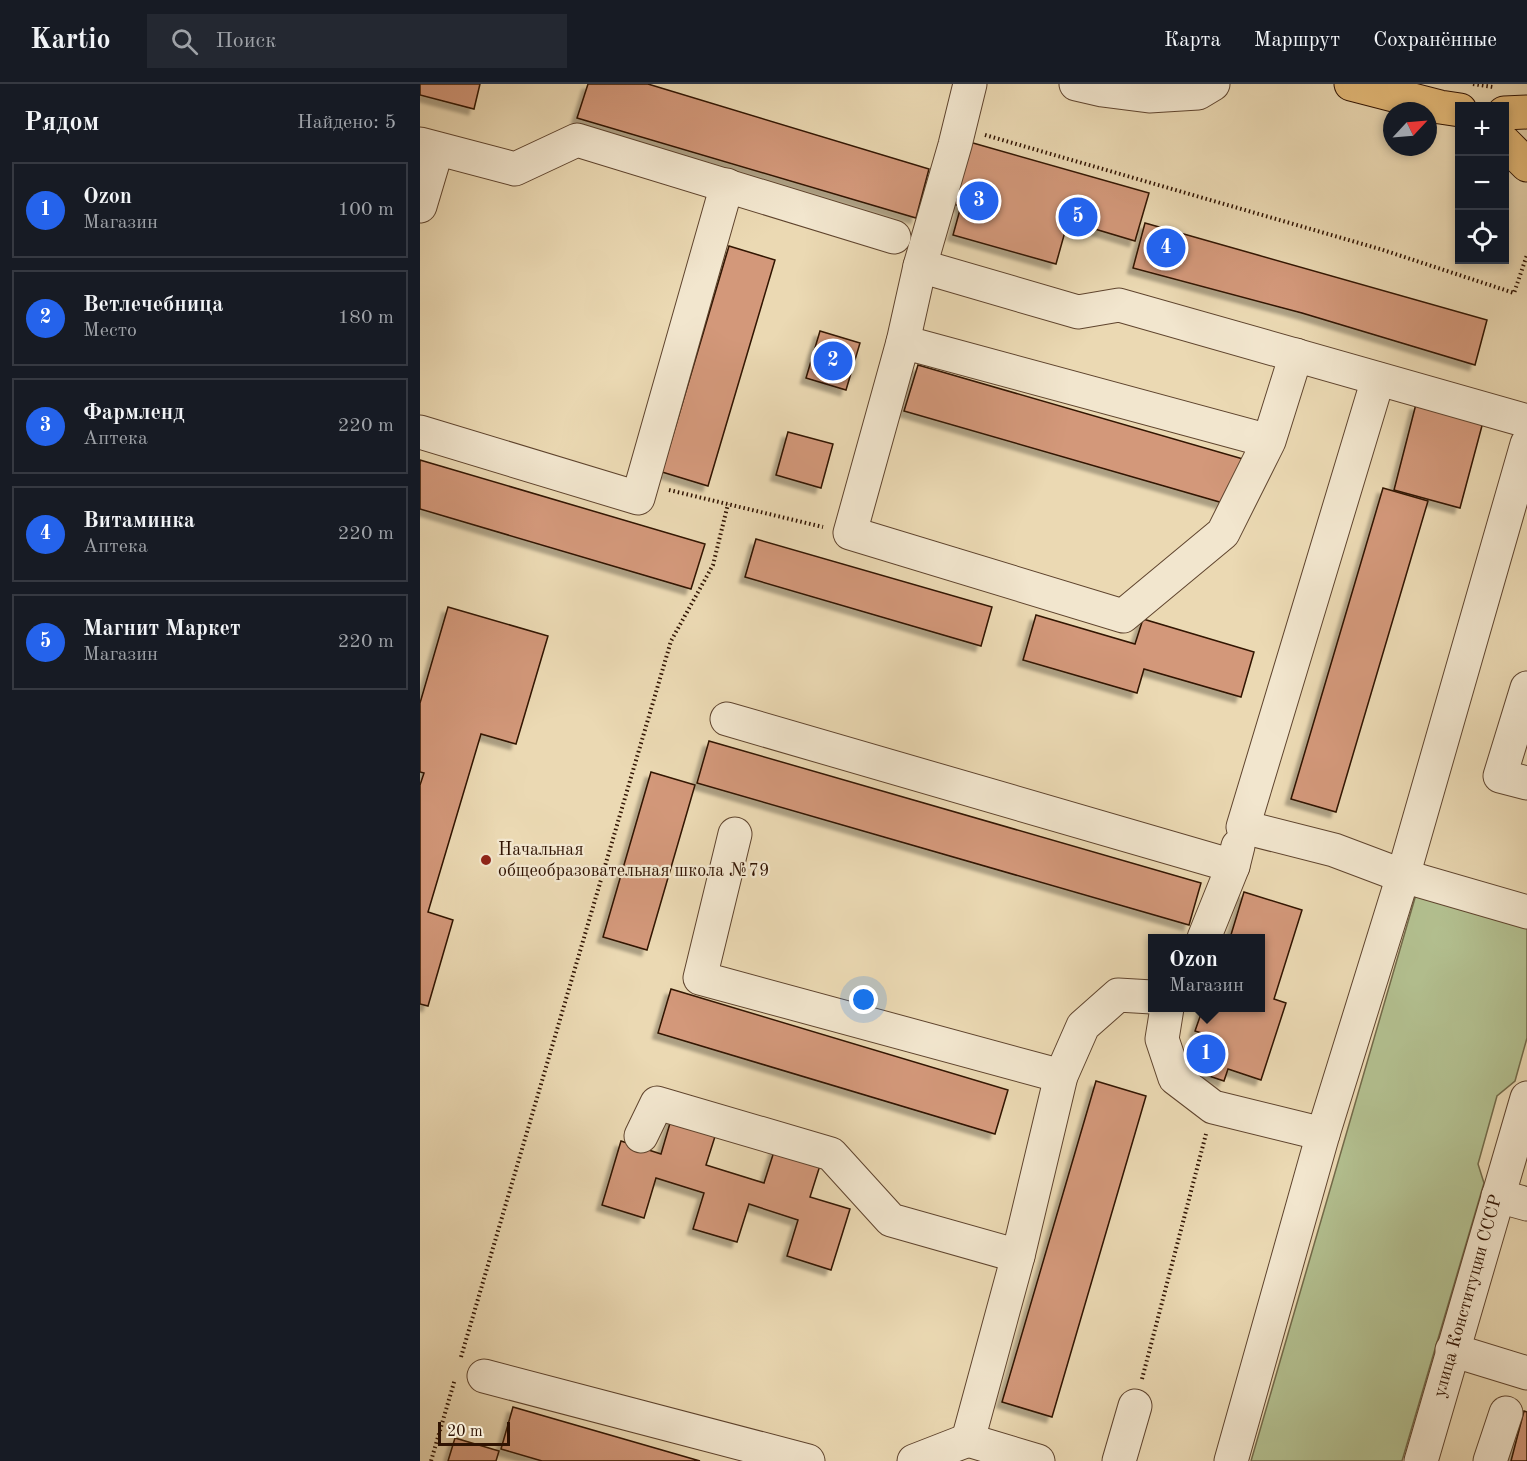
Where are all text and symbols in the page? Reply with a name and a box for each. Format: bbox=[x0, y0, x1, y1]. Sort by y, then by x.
search box bbox=[147, 14, 567, 68]
icon: search bbox=[168, 25, 201, 58]
text: Kartio bbox=[30, 27, 111, 55]
text: Поиск bbox=[216, 30, 276, 52]
text: Карта bbox=[1164, 30, 1221, 51]
text: Маршрут bbox=[1254, 30, 1340, 51]
text: Сохранённые bbox=[1373, 30, 1497, 51]
north arrow bbox=[1383, 102, 1437, 156]
map controls bbox=[1455, 102, 1509, 264]
button: + bbox=[1455, 102, 1509, 156]
text: Рядом bbox=[24, 110, 99, 136]
text: Найдено: 5 bbox=[297, 113, 396, 133]
button: − bbox=[1455, 156, 1509, 210]
pin: 3 bbox=[960, 178, 998, 224]
text: Ozon bbox=[83, 186, 132, 208]
pin: 5 bbox=[1058, 194, 1098, 240]
text: 1 bbox=[40, 200, 51, 220]
text: 100 m bbox=[338, 200, 394, 220]
button: locate bbox=[1455, 210, 1509, 264]
text: Магазин bbox=[83, 213, 158, 233]
pin: 4 bbox=[1146, 226, 1186, 270]
text: Ветлечебница bbox=[83, 294, 223, 316]
text: 2 bbox=[40, 308, 51, 328]
text: 180 m bbox=[338, 308, 394, 328]
text: Место bbox=[83, 321, 137, 341]
pin: 2 bbox=[814, 338, 852, 384]
text: Фармленд bbox=[83, 402, 185, 424]
text: 3 bbox=[40, 416, 51, 436]
text: 220 m bbox=[338, 416, 394, 436]
text: Аптека bbox=[83, 429, 148, 449]
text: Витаминка bbox=[83, 510, 195, 532]
text: 4 bbox=[40, 524, 51, 544]
text: 220 m bbox=[338, 524, 394, 544]
text: Аптека bbox=[83, 537, 148, 557]
text: Магнит Маркет bbox=[83, 618, 241, 640]
text: 5 bbox=[40, 632, 51, 652]
text: 220 m bbox=[338, 632, 394, 652]
text: Магазин bbox=[83, 645, 158, 665]
place label: Начальная общеобразовательная школа №79 bbox=[498, 841, 769, 880]
marker: Начальная общеобразовательная школа №79 bbox=[479, 853, 493, 867]
popup bbox=[1148, 934, 1265, 1012]
text: Ozon bbox=[1169, 949, 1218, 971]
text: Магазин bbox=[1169, 976, 1244, 996]
your location bbox=[849, 985, 878, 1014]
pin: 1 bbox=[1186, 1032, 1226, 1076]
street label: улица Конституции СССР bbox=[1430, 1193, 1506, 1399]
scale bar bbox=[438, 1419, 510, 1446]
text: 20 m bbox=[447, 1424, 483, 1440]

